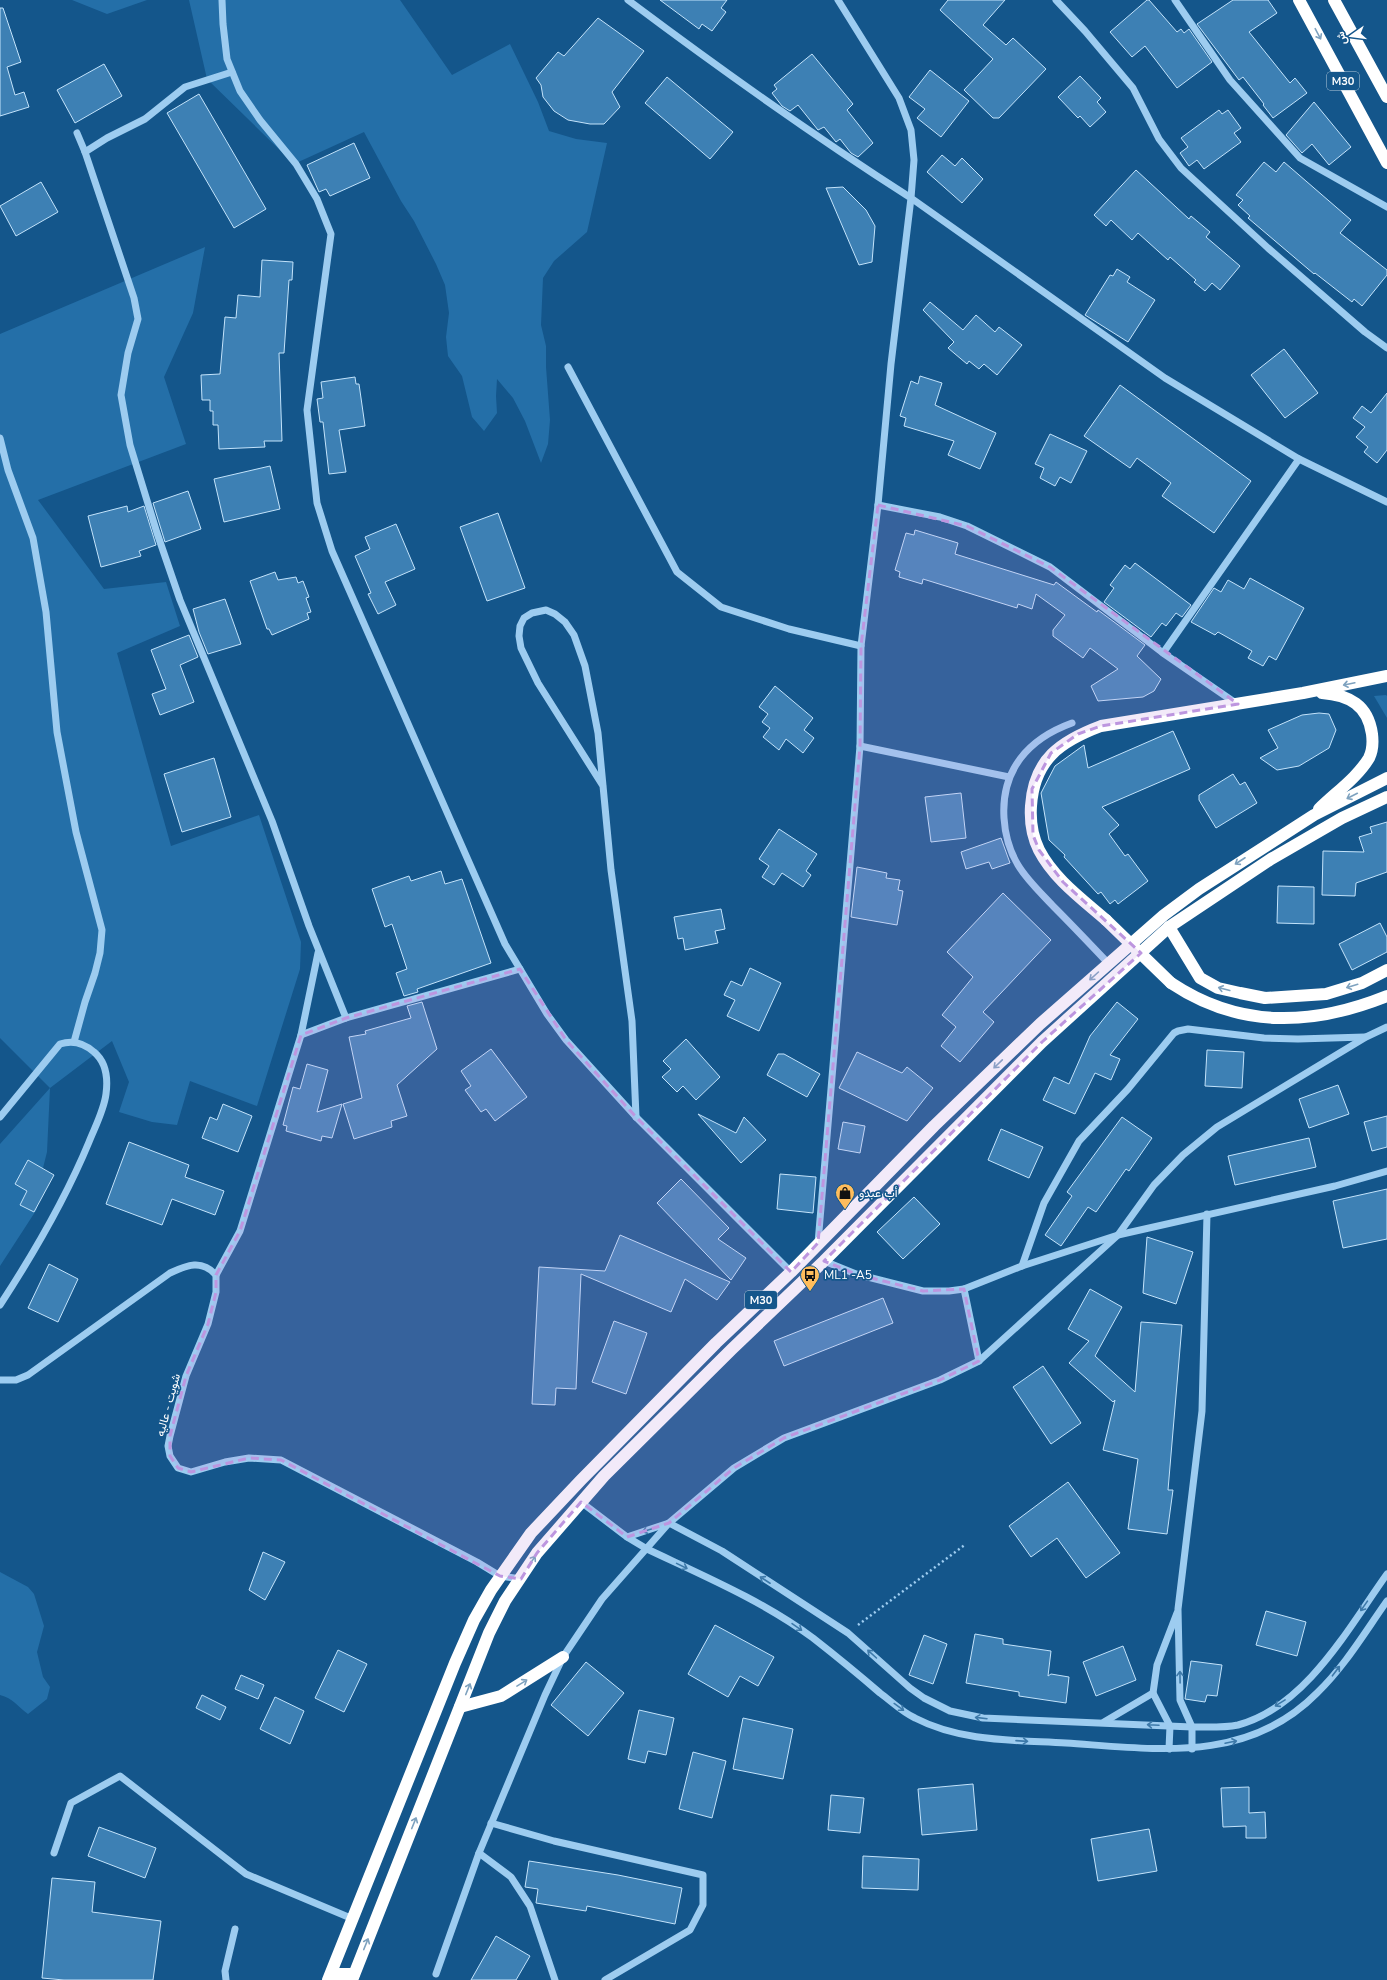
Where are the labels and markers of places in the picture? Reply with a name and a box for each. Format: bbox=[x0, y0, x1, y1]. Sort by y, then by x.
shop icon: أب عبدو bbox=[834, 1182, 856, 1210]
place label: أب عبدو bbox=[859, 1185, 898, 1201]
bus stop icon: ML1 -A5 bbox=[799, 1264, 821, 1292]
place label: ML1 -A5 bbox=[824, 1267, 872, 1283]

